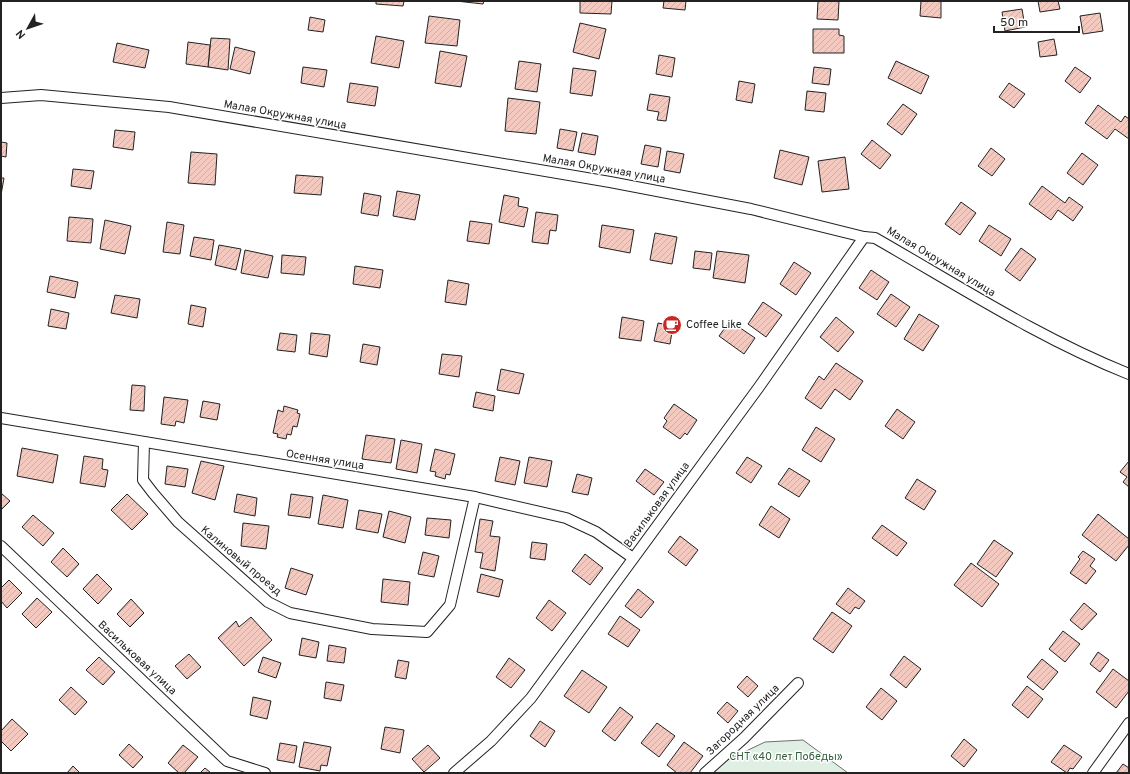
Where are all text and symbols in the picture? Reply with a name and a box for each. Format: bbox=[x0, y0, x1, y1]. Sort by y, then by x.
north arrow bbox=[8, 8, 48, 48]
scale bar bbox=[994, 8, 1079, 34]
text: 50 m bbox=[1000, 15, 1028, 31]
text: N bbox=[13, 26, 29, 41]
street label: Малая Окружная улица bbox=[222, 97, 348, 133]
street label: Малая Окружная улица bbox=[541, 151, 667, 187]
street label: Малая Окружная улица bbox=[884, 224, 998, 300]
cafe icon: Coffee Like bbox=[661, 314, 683, 336]
place label: Coffee Like bbox=[686, 318, 742, 332]
street label: Осенняя улица bbox=[285, 447, 365, 473]
street label: Васильковая улица bbox=[621, 459, 693, 551]
street label: Калиновый проезд bbox=[198, 523, 284, 599]
street label: Васильковая улица bbox=[95, 618, 179, 698]
street label: Загородная улица bbox=[703, 681, 783, 759]
park label: СНТ «40 лет Победы» bbox=[729, 750, 843, 764]

